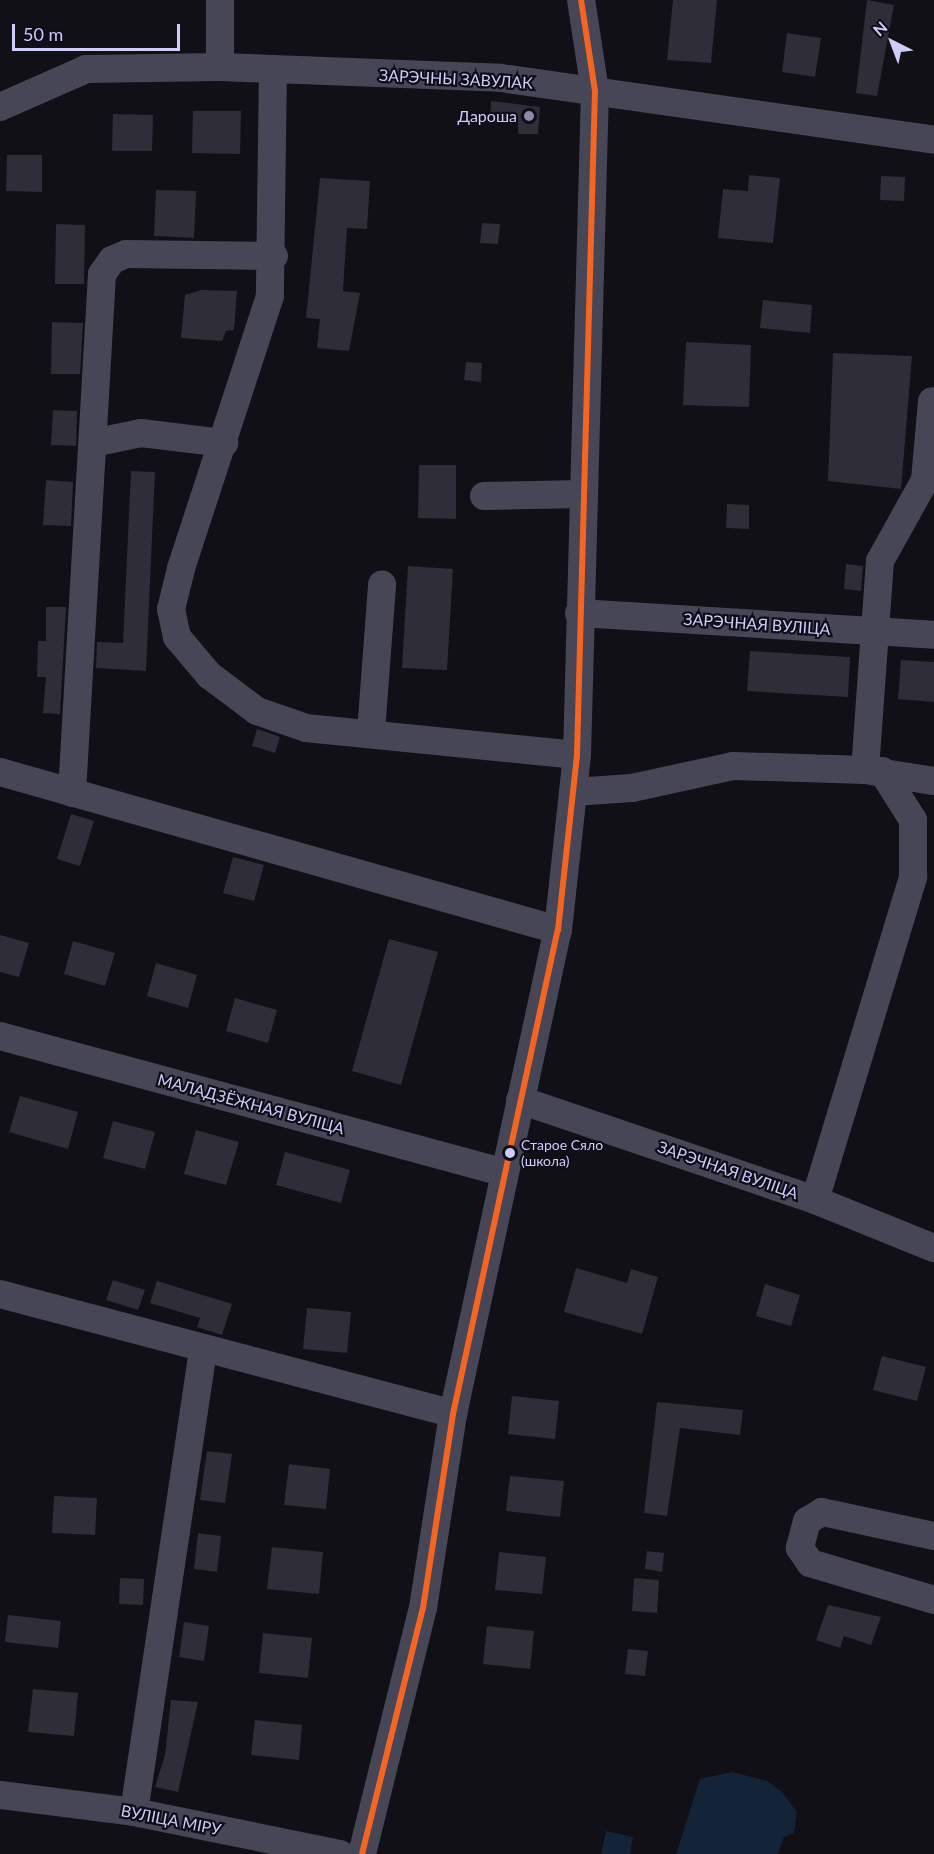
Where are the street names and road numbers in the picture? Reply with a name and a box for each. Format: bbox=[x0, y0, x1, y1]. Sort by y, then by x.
street label: ЗАРЭЧНЫ ЗАВУЛАК bbox=[379, 65, 533, 93]
street label: ЗАРЭЧНАЯ ВУЛІЦА bbox=[683, 609, 831, 639]
street label: МАЛАДЗЁЖНАЯ ВУЛІЦА bbox=[156, 1070, 346, 1138]
street label: ЗАРЭЧНАЯ ВУЛІЦА bbox=[655, 1137, 801, 1203]
street label: ВУЛІЦА МІРУ bbox=[119, 1801, 223, 1839]

